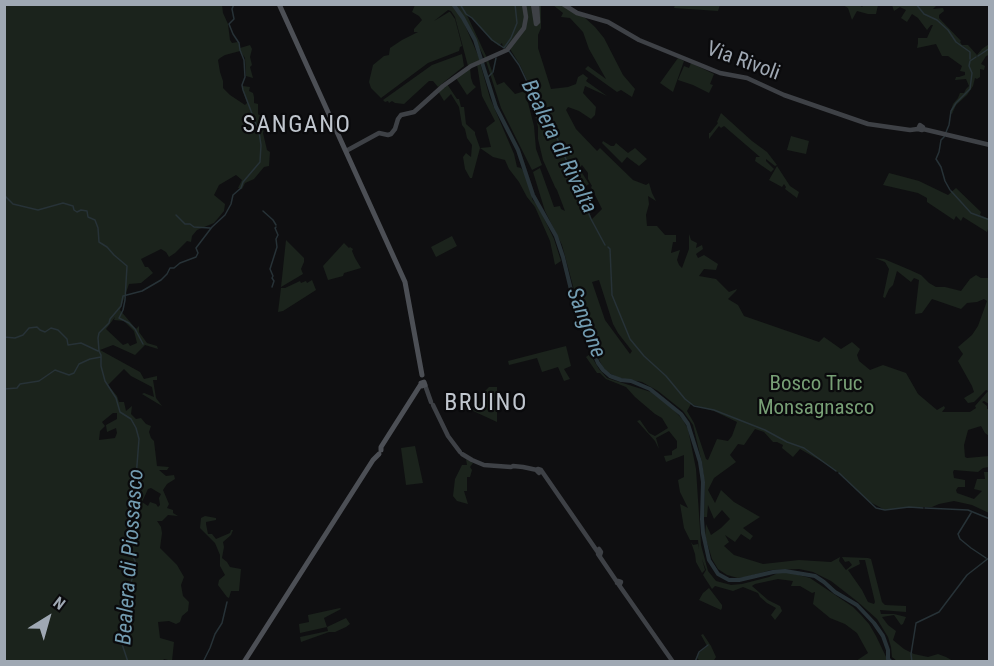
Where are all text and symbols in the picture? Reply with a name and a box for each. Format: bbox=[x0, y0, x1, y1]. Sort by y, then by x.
street label: Via Rivoli bbox=[703, 37, 783, 87]
water label: Bealera di Rivalta bbox=[514, 76, 602, 218]
district label: SANGANO bbox=[243, 112, 351, 140]
water label: Sangone bbox=[560, 284, 610, 362]
park label: Bosco Truc Monsagnasco bbox=[758, 372, 874, 422]
district label: BRUINO bbox=[444, 390, 528, 418]
water label: Bealera di Piossasco bbox=[112, 468, 150, 646]
north arrow bbox=[18, 588, 78, 648]
text: N bbox=[49, 593, 69, 614]

